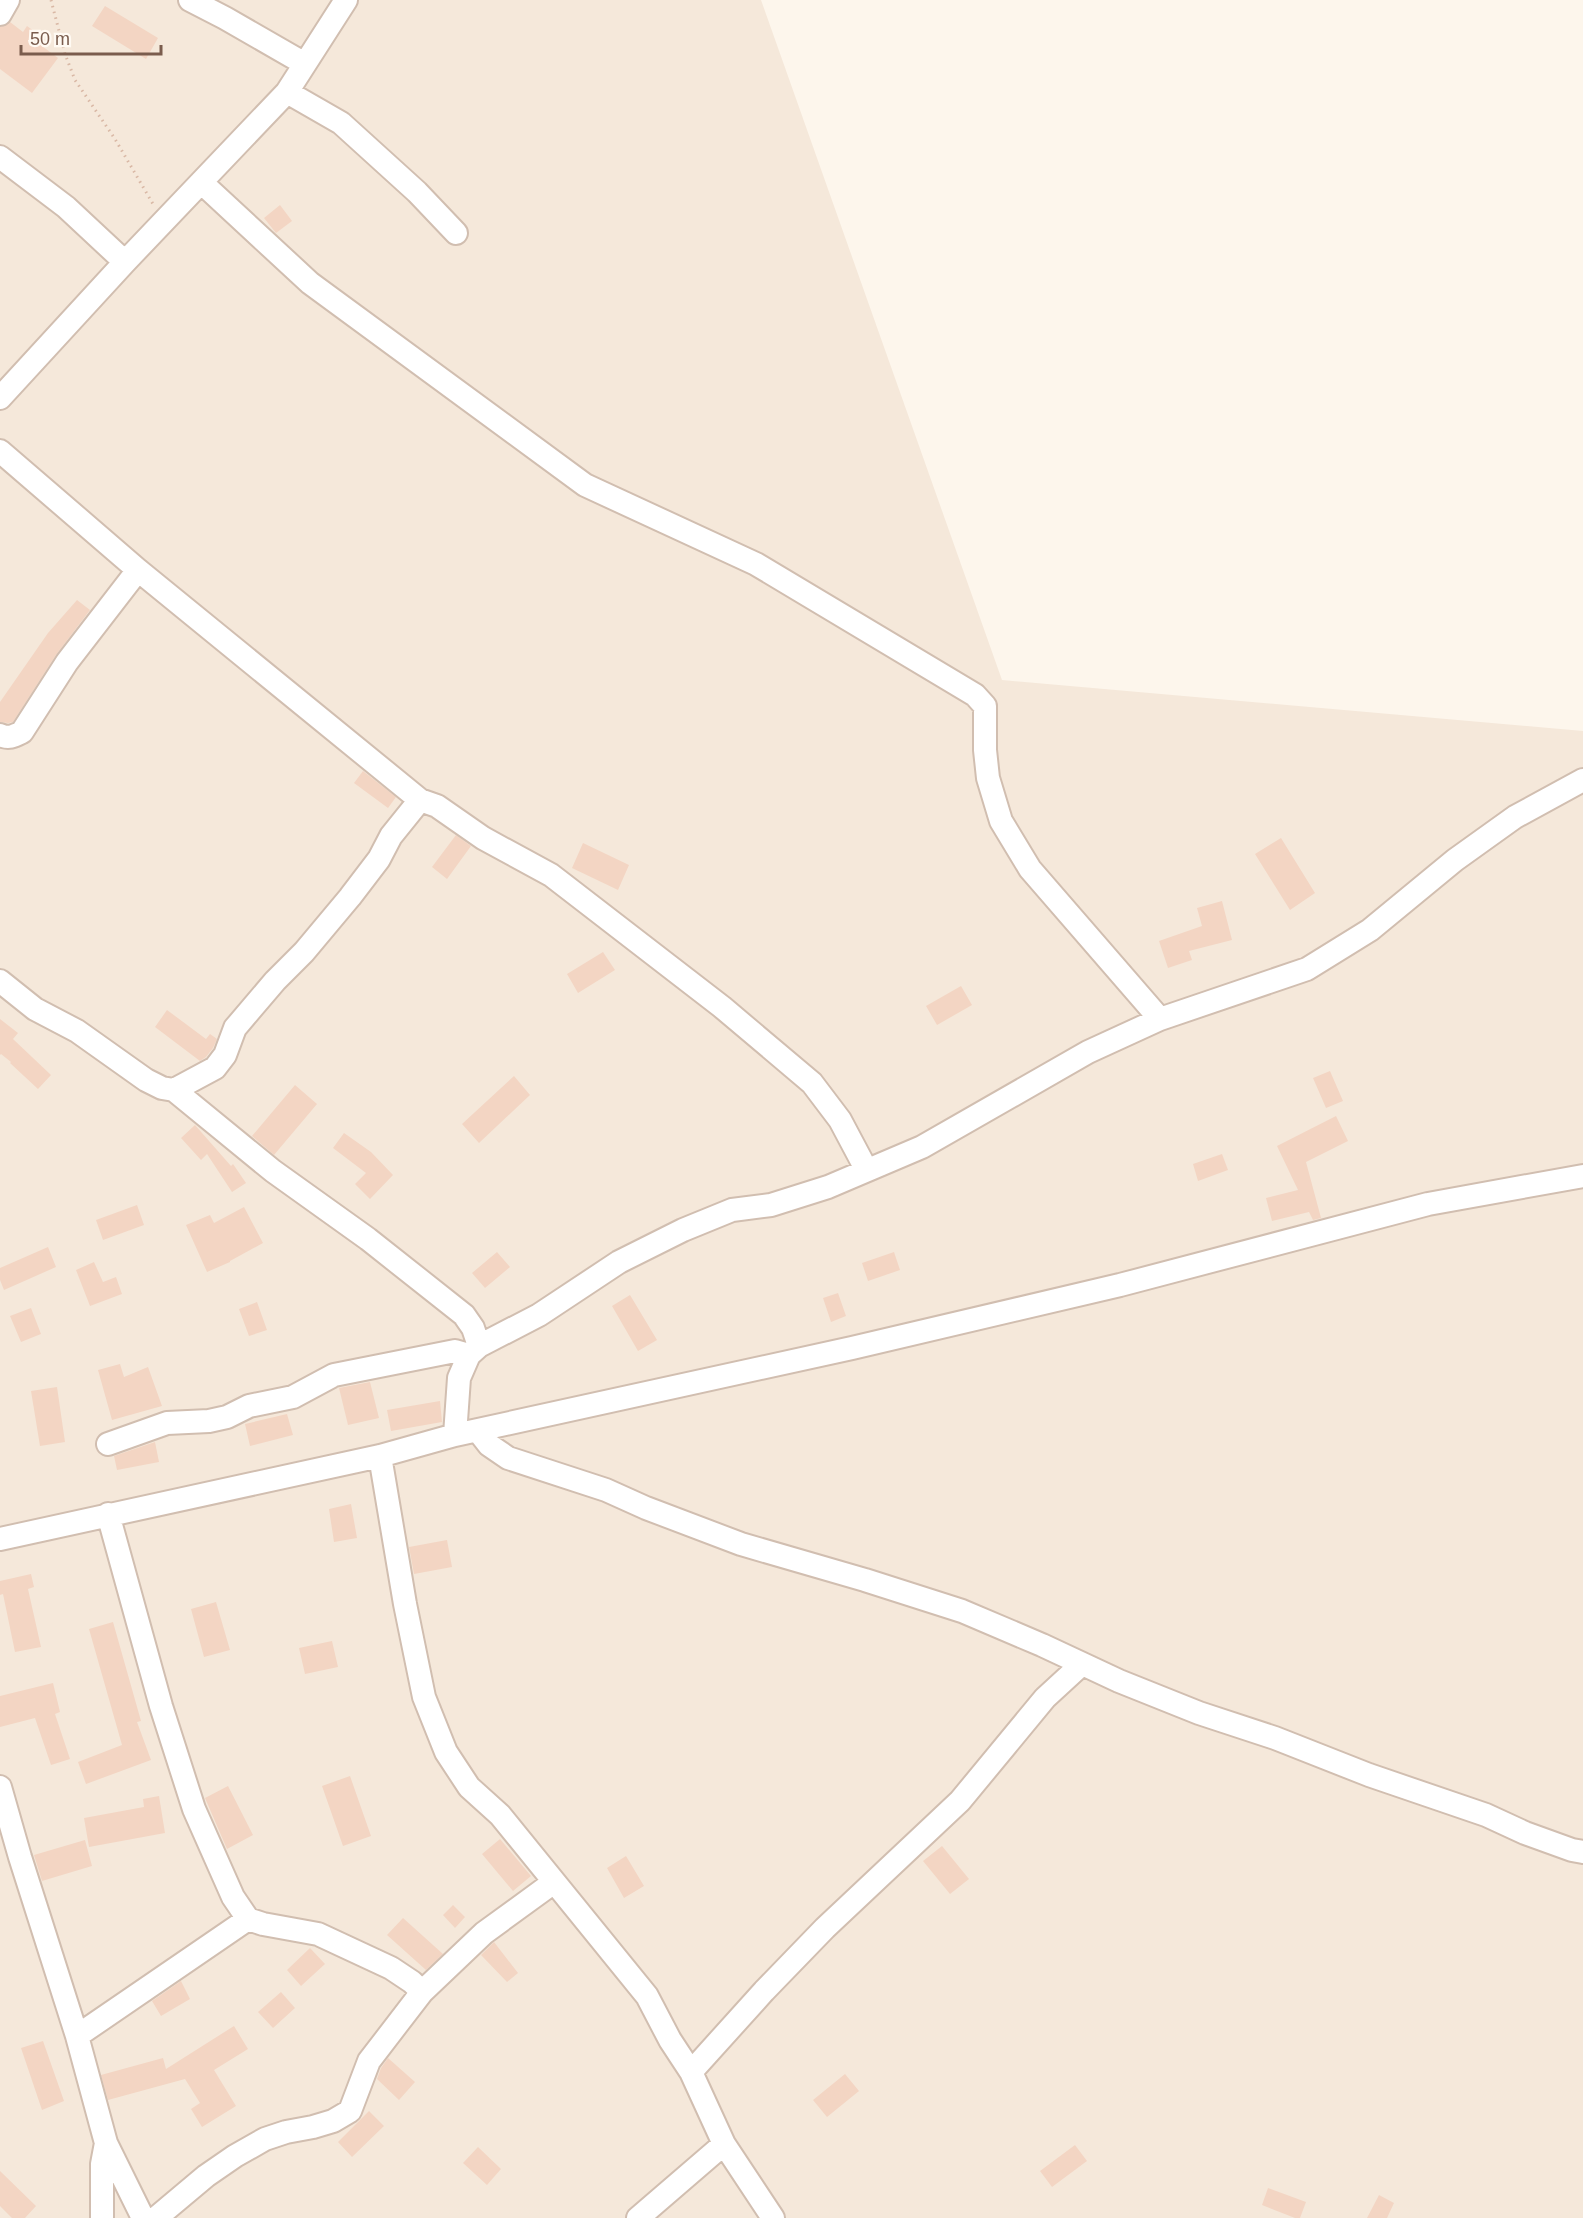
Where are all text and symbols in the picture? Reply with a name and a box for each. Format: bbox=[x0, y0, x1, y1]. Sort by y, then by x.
scale bar bbox=[21, 18, 160, 56]
text: 50 m bbox=[30, 29, 70, 49]

